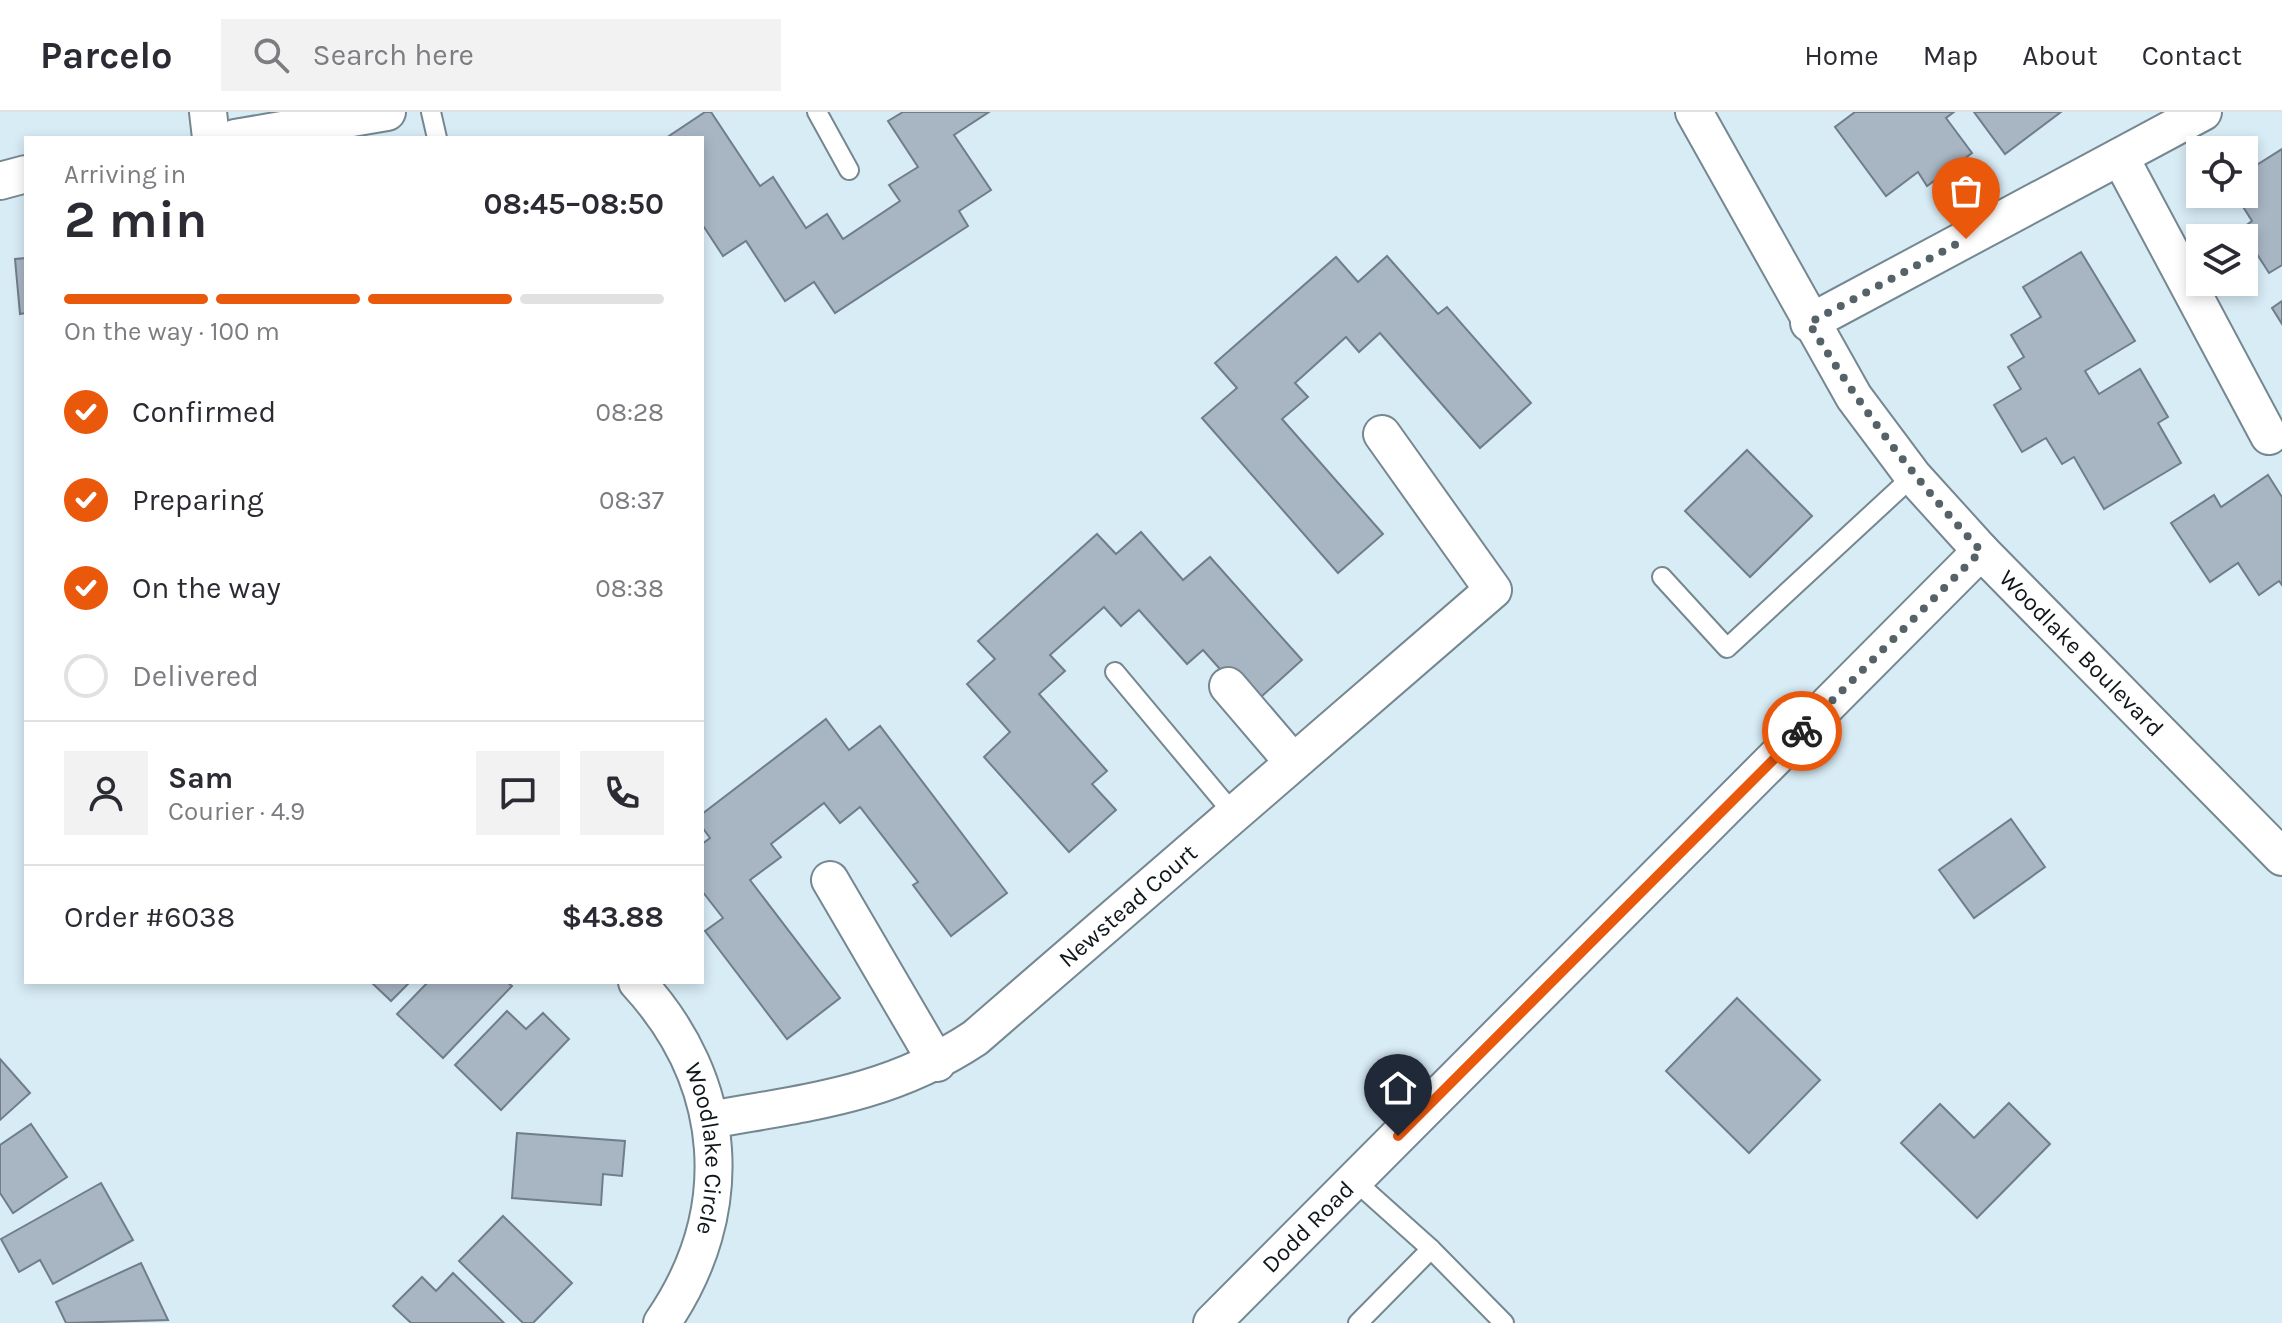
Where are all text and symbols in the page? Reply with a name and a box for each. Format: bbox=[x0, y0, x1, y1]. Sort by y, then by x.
search box bbox=[221, 19, 781, 91]
text: Parcelo bbox=[40, 33, 173, 78]
icon: search bbox=[249, 33, 293, 77]
text: Search here bbox=[313, 37, 474, 73]
text: Home bbox=[1804, 39, 1879, 72]
text: Map bbox=[1923, 39, 1978, 72]
text: About bbox=[2022, 39, 2098, 72]
text: Contact bbox=[2142, 39, 2242, 72]
map controls bbox=[2186, 136, 2258, 296]
button: locate bbox=[2186, 136, 2258, 208]
pin bbox=[1932, 157, 2000, 239]
text: Arriving in bbox=[64, 159, 186, 190]
icon: bag bbox=[1944, 169, 1988, 213]
text: 08:45–08:50 bbox=[484, 186, 664, 222]
text: 2 min bbox=[64, 189, 207, 250]
button: layers bbox=[2186, 224, 2258, 296]
text: On the way · 100 m bbox=[64, 316, 280, 347]
icon: check bbox=[64, 390, 108, 434]
text: Confirmed bbox=[132, 394, 276, 430]
text: 08:28 bbox=[596, 397, 664, 428]
icon: check bbox=[64, 478, 108, 522]
text: Preparing bbox=[132, 482, 264, 518]
text: 08:37 bbox=[599, 485, 664, 516]
street label: Woodlake Boulevard bbox=[1993, 564, 2170, 742]
icon: check bbox=[64, 566, 108, 610]
text: On the way bbox=[132, 570, 281, 606]
text: 08:38 bbox=[595, 573, 664, 604]
text: Delivered bbox=[132, 658, 259, 694]
courier bbox=[1762, 691, 1842, 771]
icon: bike bbox=[1780, 709, 1824, 753]
button: person bbox=[64, 751, 148, 835]
button: chat bbox=[476, 751, 560, 835]
button: phone bbox=[580, 751, 664, 835]
text: Sam bbox=[168, 760, 233, 796]
text: Courier · 4.9 bbox=[168, 796, 305, 827]
street label: Newstead Court bbox=[1053, 838, 1203, 973]
text: Order #6038 bbox=[64, 899, 235, 935]
text: $43.88 bbox=[562, 899, 664, 935]
pin bbox=[1364, 1054, 1432, 1136]
street label: Woodlake Circle bbox=[679, 1059, 728, 1238]
icon: home bbox=[1376, 1066, 1420, 1110]
street label: Dodd Road bbox=[1256, 1175, 1360, 1278]

